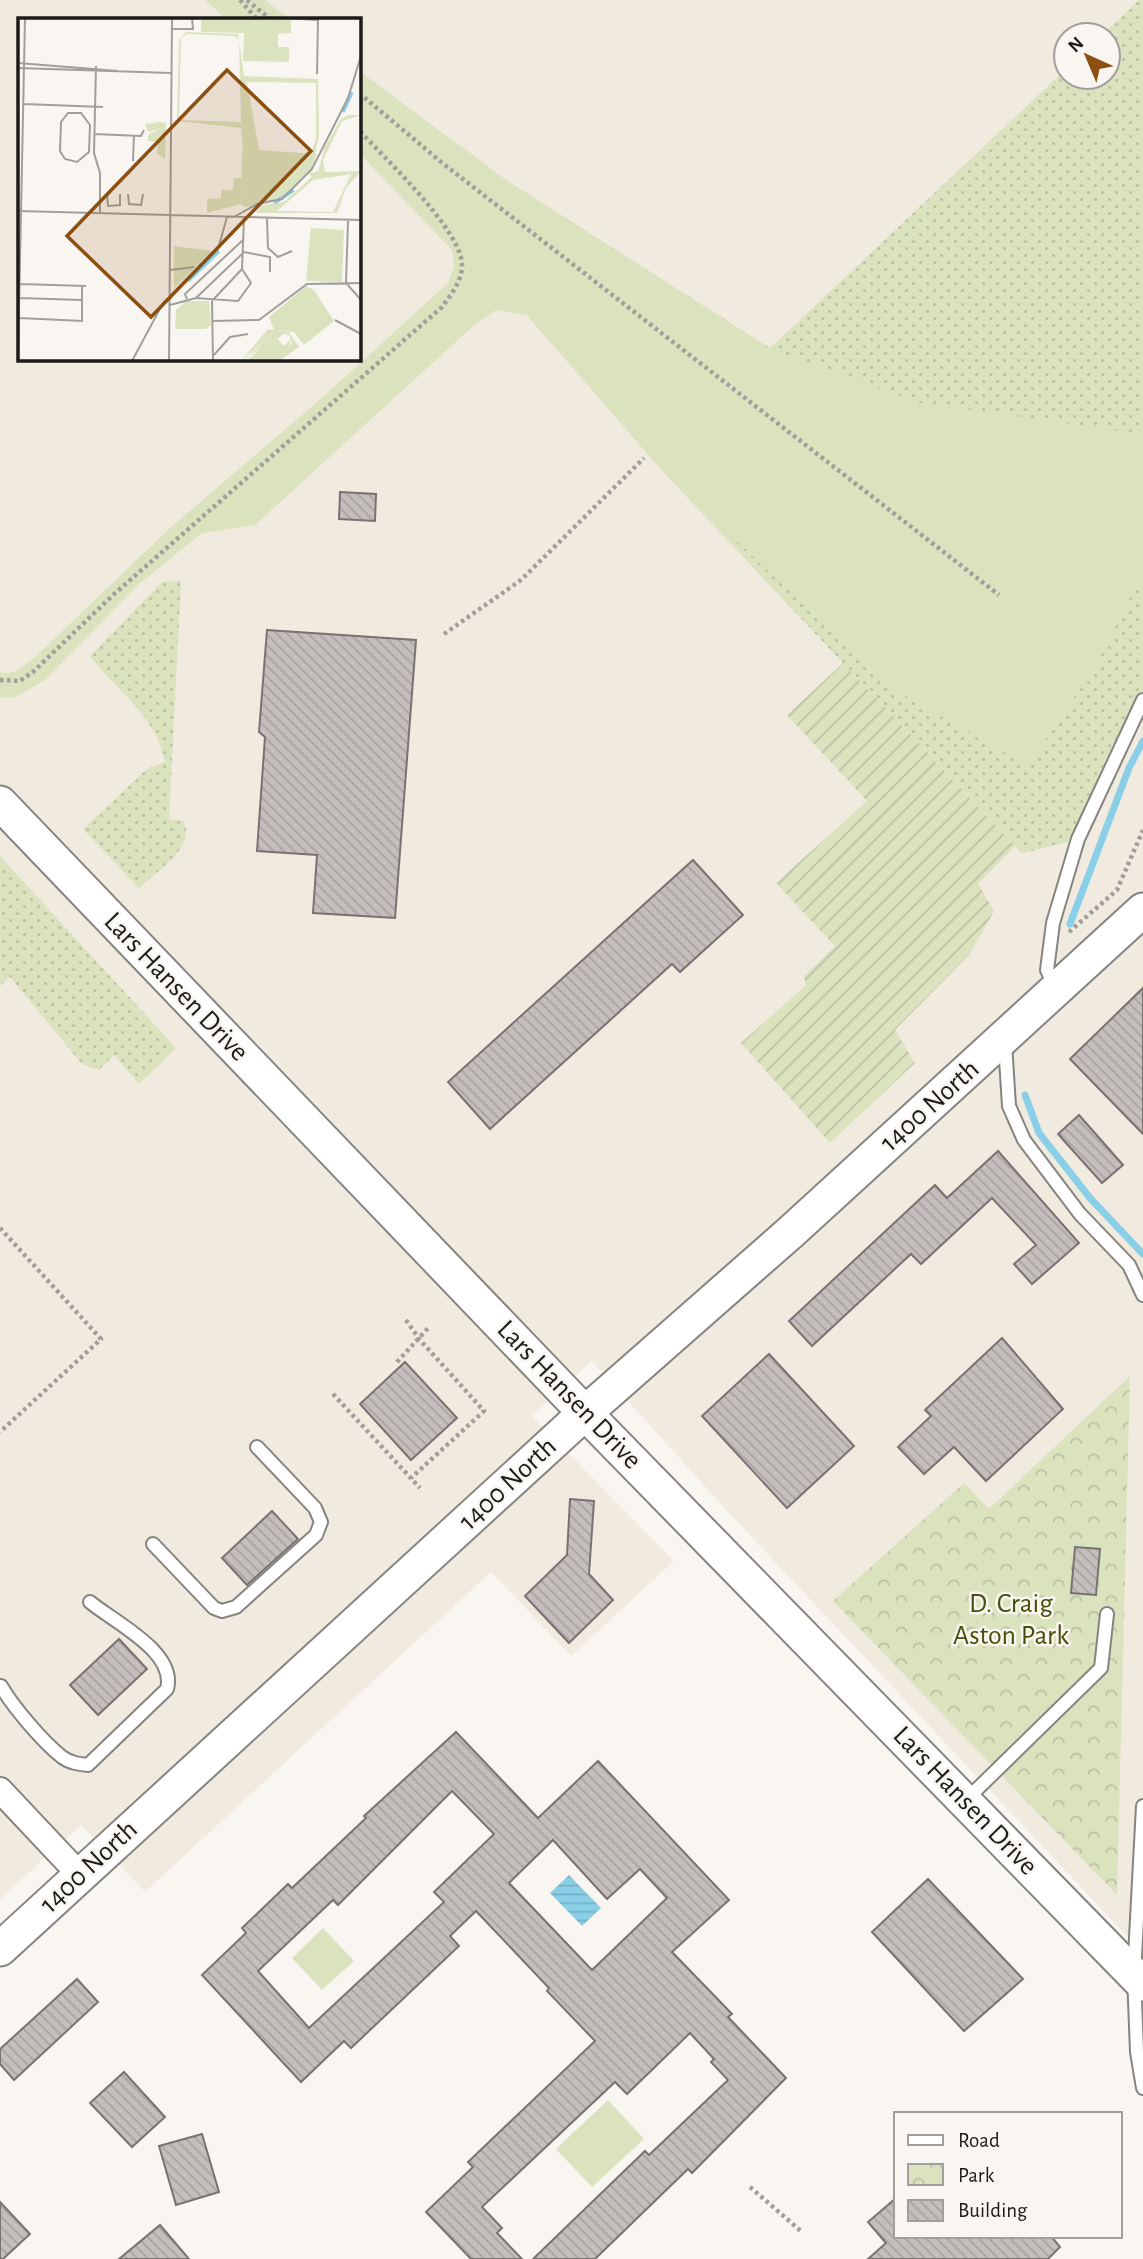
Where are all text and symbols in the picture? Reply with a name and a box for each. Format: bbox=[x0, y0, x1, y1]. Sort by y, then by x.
inset map bbox=[18, 18, 360, 360]
north arrow bbox=[1052, 21, 1122, 91]
text: N bbox=[1065, 33, 1088, 56]
street label: Lars Hansen Drive bbox=[98, 907, 254, 1067]
street label: 1400 North bbox=[875, 1055, 985, 1157]
street label: Lars Hansen Drive bbox=[491, 1315, 647, 1475]
street label: 1400 North bbox=[454, 1432, 562, 1536]
park label: D. Craig Aston Park bbox=[953, 1590, 1069, 1650]
street label: Lars Hansen Drive bbox=[887, 1721, 1043, 1881]
street label: 1400 North bbox=[35, 1815, 143, 1919]
legend bbox=[894, 2112, 1122, 2238]
text: Road bbox=[958, 2130, 1000, 2151]
text: Park bbox=[958, 2165, 995, 2186]
text: Building bbox=[958, 2200, 1028, 2221]

